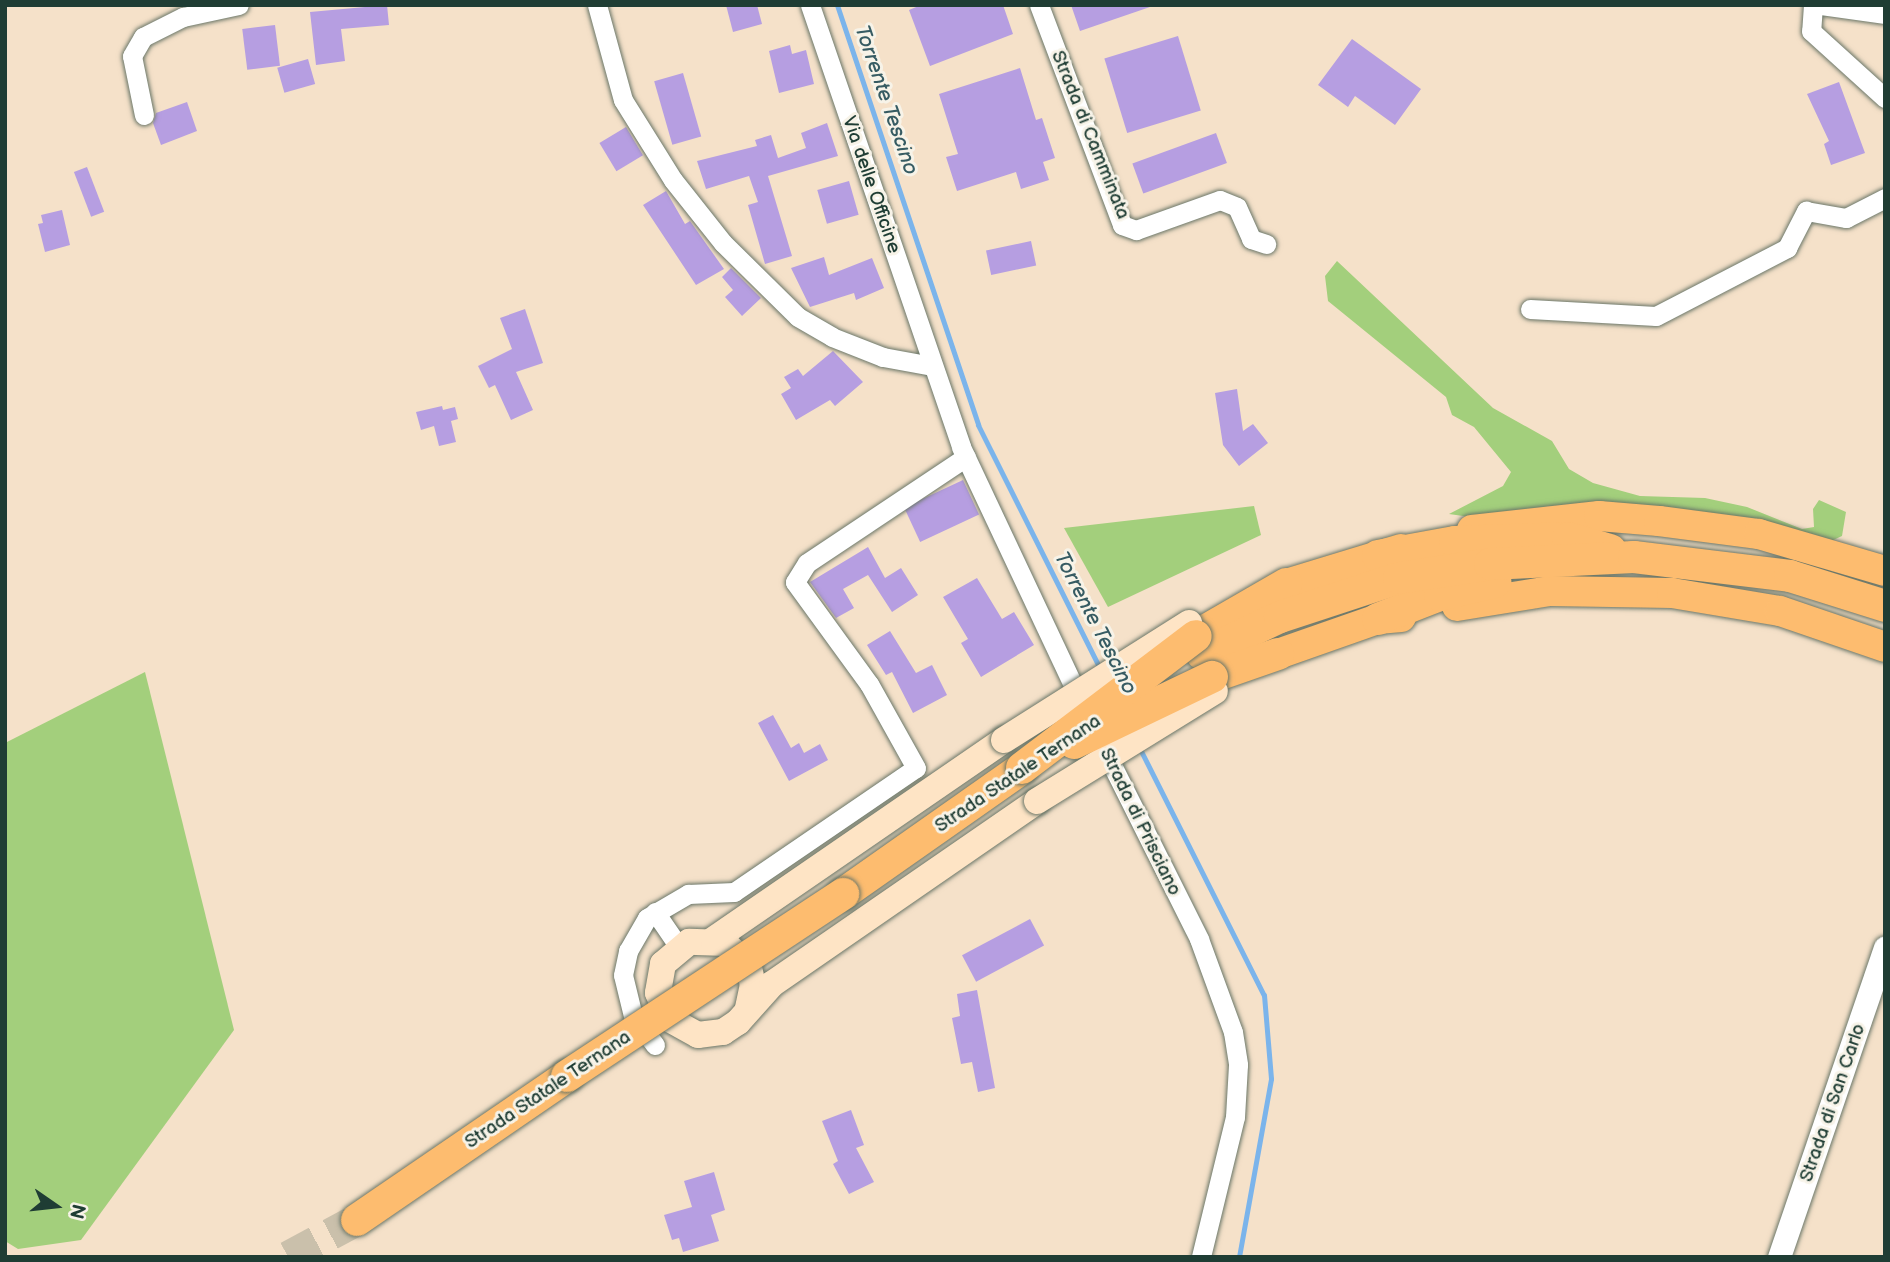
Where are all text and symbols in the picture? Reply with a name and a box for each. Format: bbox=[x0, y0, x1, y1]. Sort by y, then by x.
water label: Torrente Tescino bbox=[849, 22, 923, 178]
street label: Strada di Camminata bbox=[1046, 48, 1134, 222]
street label: Via delle Officine bbox=[837, 113, 905, 257]
water label: Torrente Tescino bbox=[1048, 547, 1142, 699]
street label: Strada Statale Ternana bbox=[930, 710, 1106, 838]
street label: Strada di Prisciano bbox=[1094, 745, 1186, 899]
street label: Strada di San Carlo bbox=[1795, 1021, 1871, 1185]
street label: Strada Statale Ternana bbox=[460, 1026, 636, 1154]
north arrow bbox=[21, 1171, 91, 1241]
text: N bbox=[64, 1201, 90, 1221]

